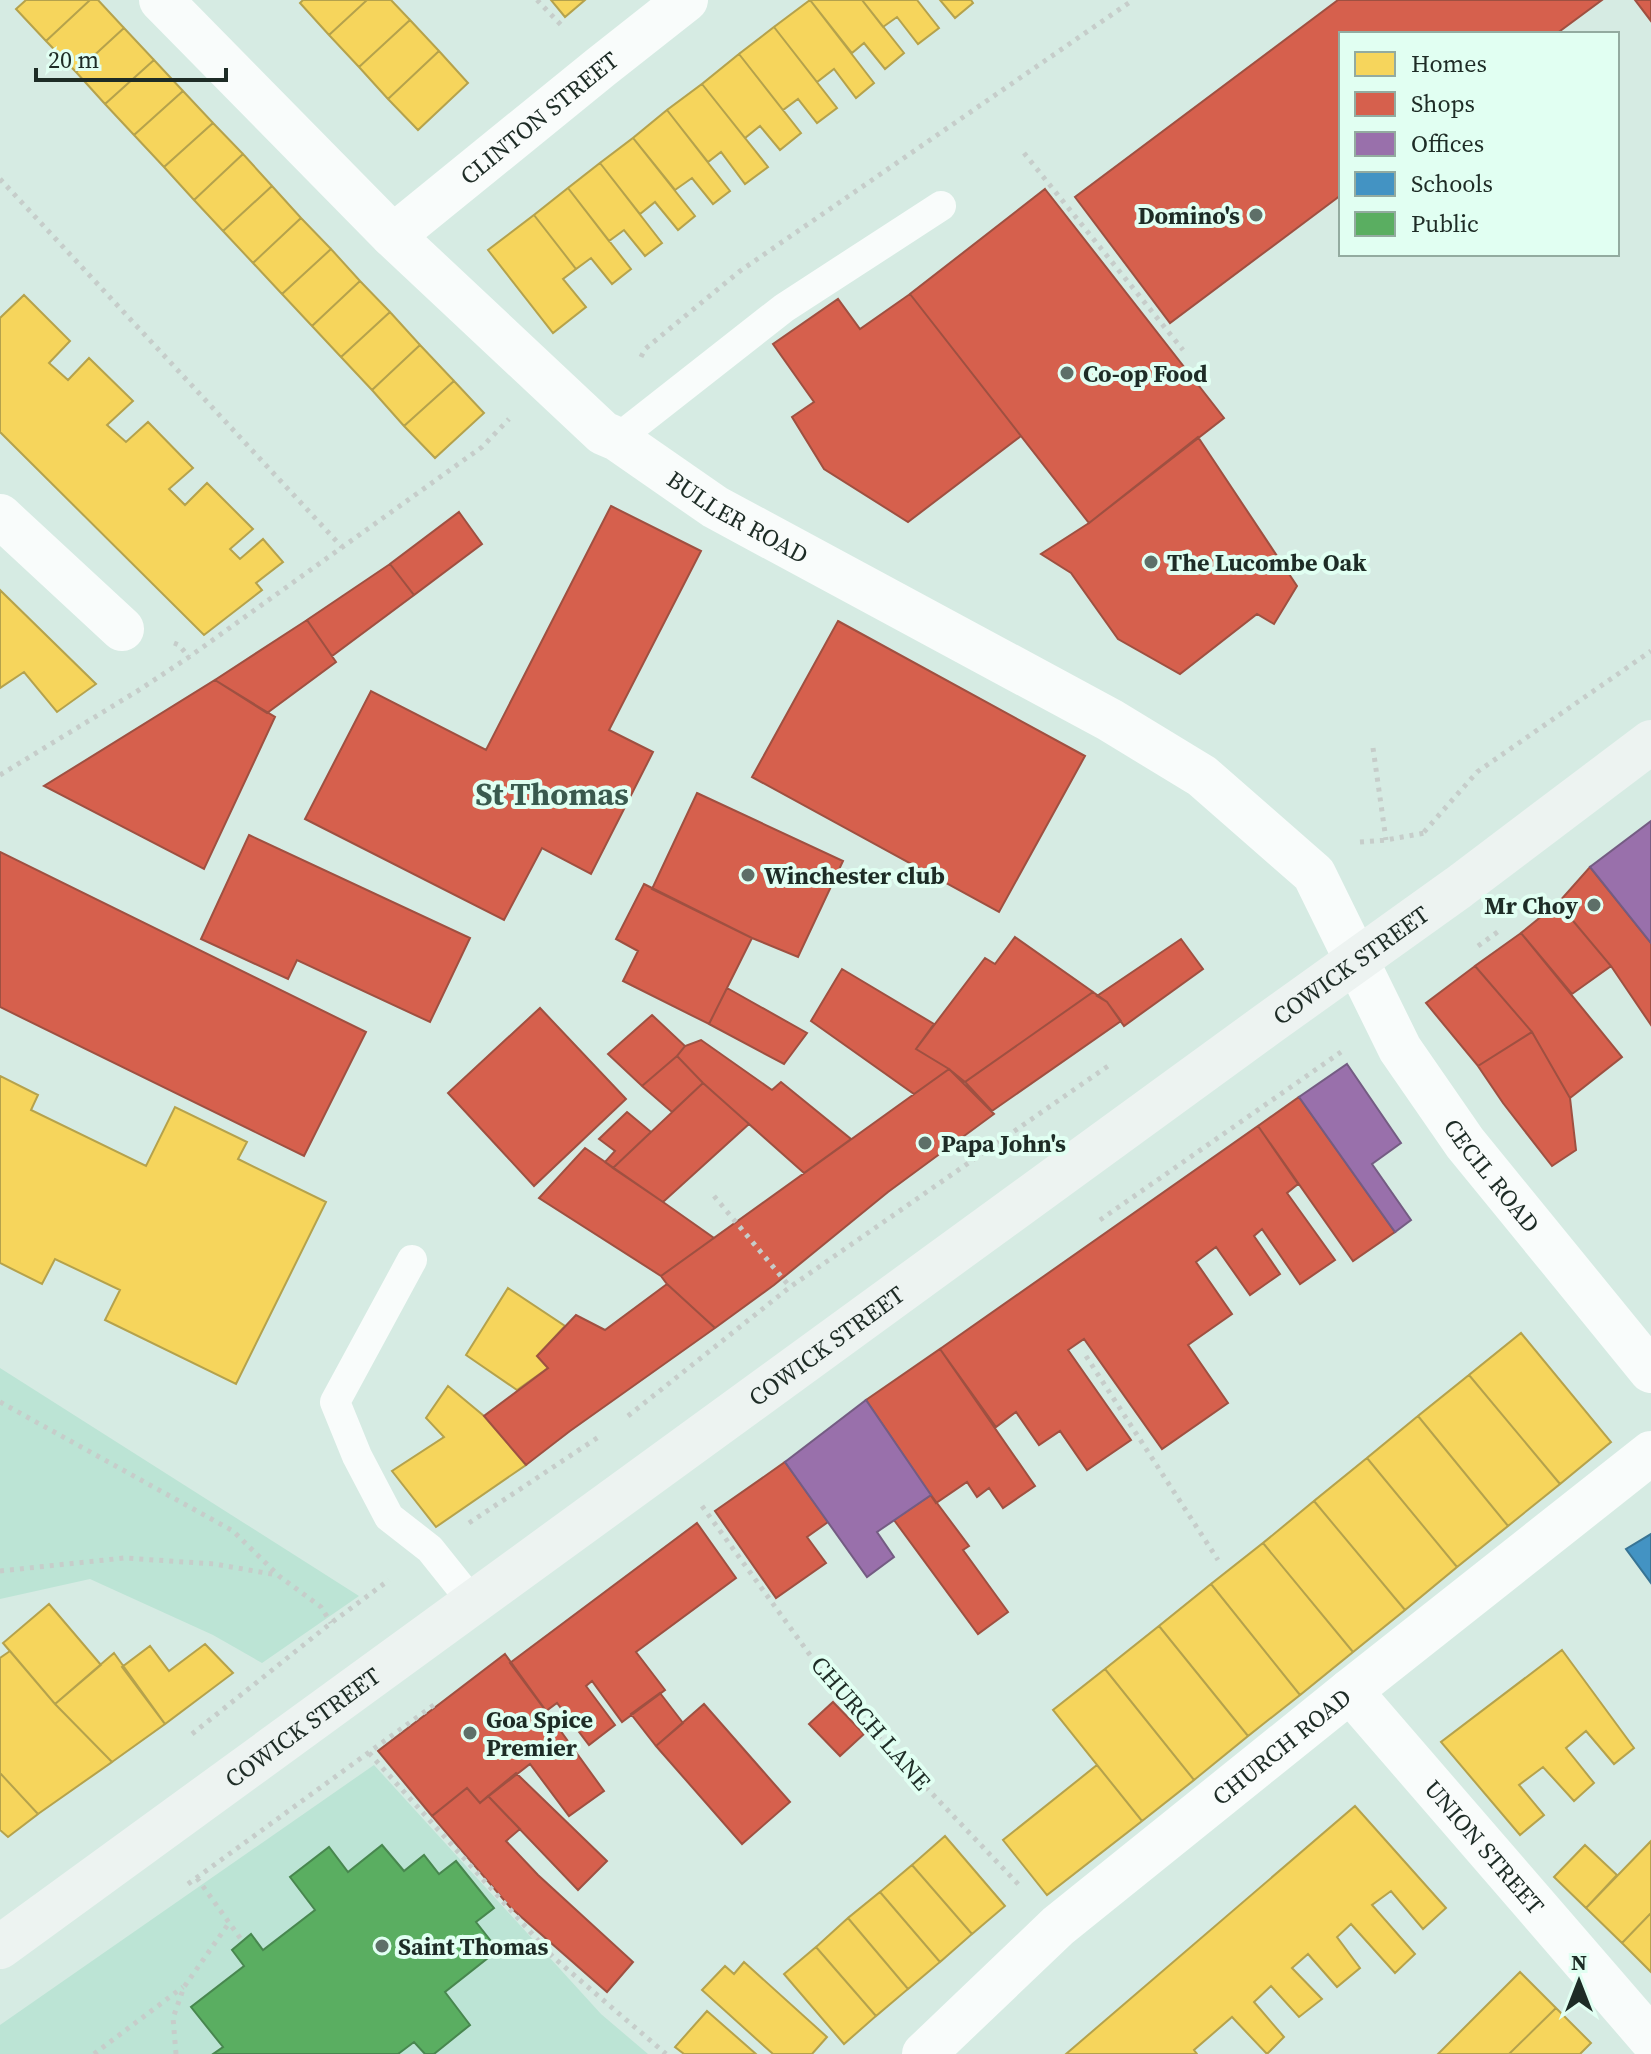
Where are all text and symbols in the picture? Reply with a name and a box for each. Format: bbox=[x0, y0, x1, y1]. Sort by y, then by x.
scale bar bbox=[36, 32, 226, 82]
legend bbox=[1339, 32, 1619, 256]
text: 20 m bbox=[48, 43, 99, 76]
street label: CLINTON STREET bbox=[453, 43, 625, 192]
text: Homes bbox=[1411, 47, 1487, 80]
text: Shops bbox=[1411, 87, 1475, 120]
text: Offices bbox=[1411, 127, 1484, 160]
text: Schools bbox=[1411, 167, 1493, 200]
place label: Domino's bbox=[1138, 199, 1240, 232]
marker: Domino's bbox=[1247, 206, 1265, 224]
text: Public bbox=[1411, 207, 1479, 240]
place label: Co-op Food bbox=[1083, 357, 1208, 390]
marker: Co-op Food bbox=[1058, 364, 1076, 382]
street label: BULLER ROAD bbox=[661, 462, 814, 571]
place label: The Lucombe Oak bbox=[1167, 546, 1367, 579]
marker: The Lucombe Oak bbox=[1142, 553, 1160, 571]
district label: St Thomas bbox=[475, 772, 629, 816]
place label: Winchester club bbox=[764, 859, 945, 892]
marker: Winchester club bbox=[739, 866, 757, 884]
place label: Mr Choy bbox=[1484, 889, 1578, 922]
marker: Mr Choy bbox=[1585, 896, 1603, 914]
street label: COWICK STREET bbox=[1266, 897, 1436, 1032]
street label: CECIL ROAD bbox=[1436, 1112, 1548, 1239]
place label: Papa John's bbox=[941, 1127, 1066, 1160]
marker: Papa John's bbox=[916, 1134, 934, 1152]
street label: COWICK STREET bbox=[742, 1277, 911, 1413]
street label: CHURCH LANE bbox=[804, 1649, 938, 1797]
street label: COWICK STREET bbox=[218, 1659, 387, 1795]
street label: CHURCH ROAD bbox=[1205, 1680, 1358, 1812]
place label: Goa Spice Premier bbox=[486, 1703, 593, 1764]
marker: Goa Spice Premier bbox=[461, 1724, 479, 1742]
street label: UNION STREET bbox=[1417, 1772, 1553, 1922]
place label: Saint Thomas bbox=[398, 1930, 548, 1963]
marker: Saint Thomas bbox=[373, 1937, 391, 1955]
north arrow bbox=[1539, 1942, 1619, 2022]
text: N bbox=[1571, 1947, 1587, 1977]

